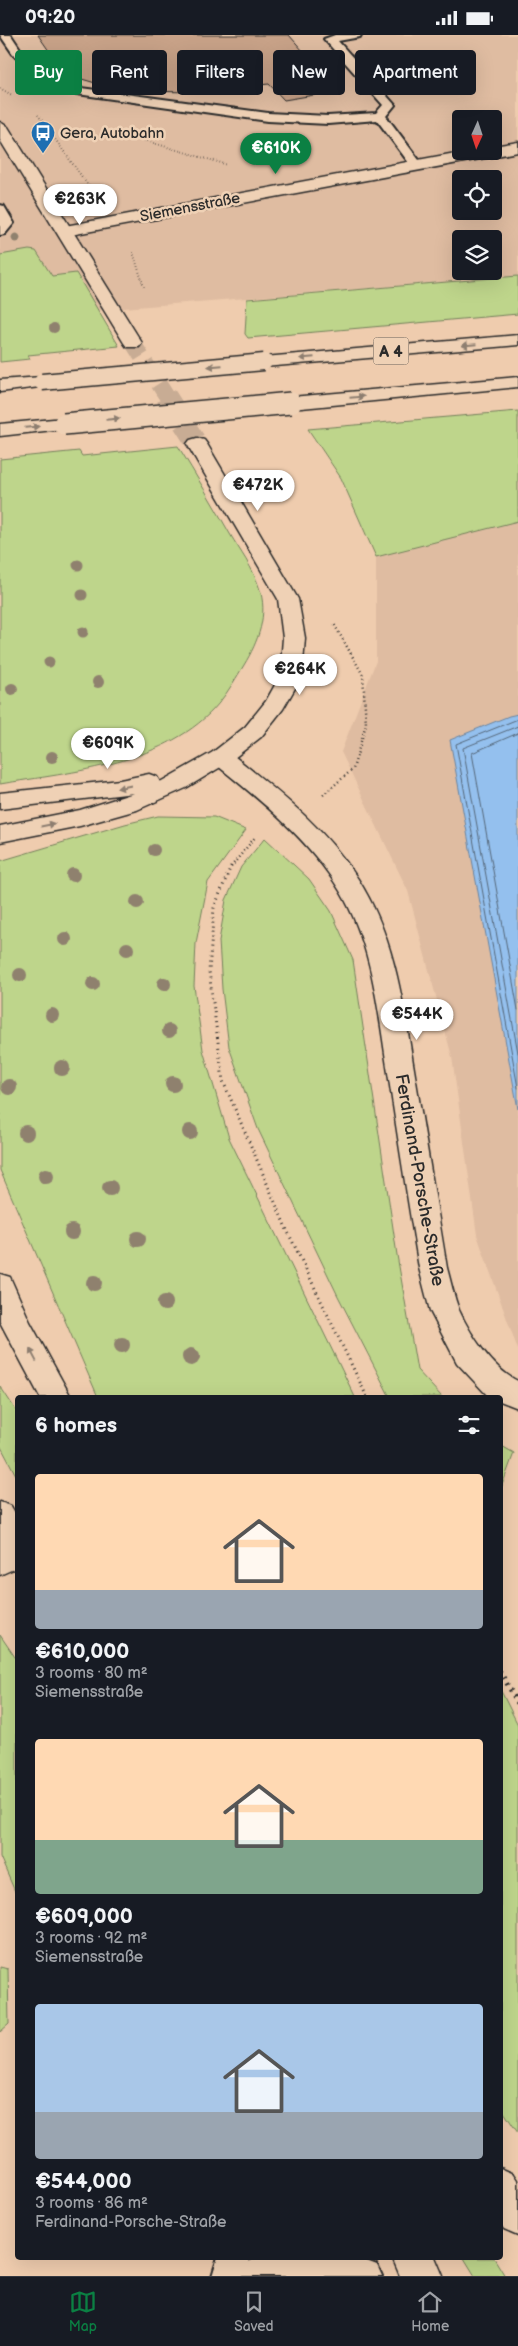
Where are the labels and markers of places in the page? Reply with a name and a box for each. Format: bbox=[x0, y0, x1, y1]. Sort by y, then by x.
bus stop icon: Gera, Autobahn bbox=[30, 120, 56, 154]
place label: Gera, Autobahn bbox=[60, 124, 164, 143]
pin: €610K bbox=[241, 133, 311, 175]
pin: €263K bbox=[45, 183, 115, 226]
pin: €472K bbox=[223, 469, 293, 512]
pin: €264K bbox=[265, 653, 335, 696]
pin: €609K bbox=[73, 727, 143, 770]
pin: €544K bbox=[382, 999, 452, 1041]

